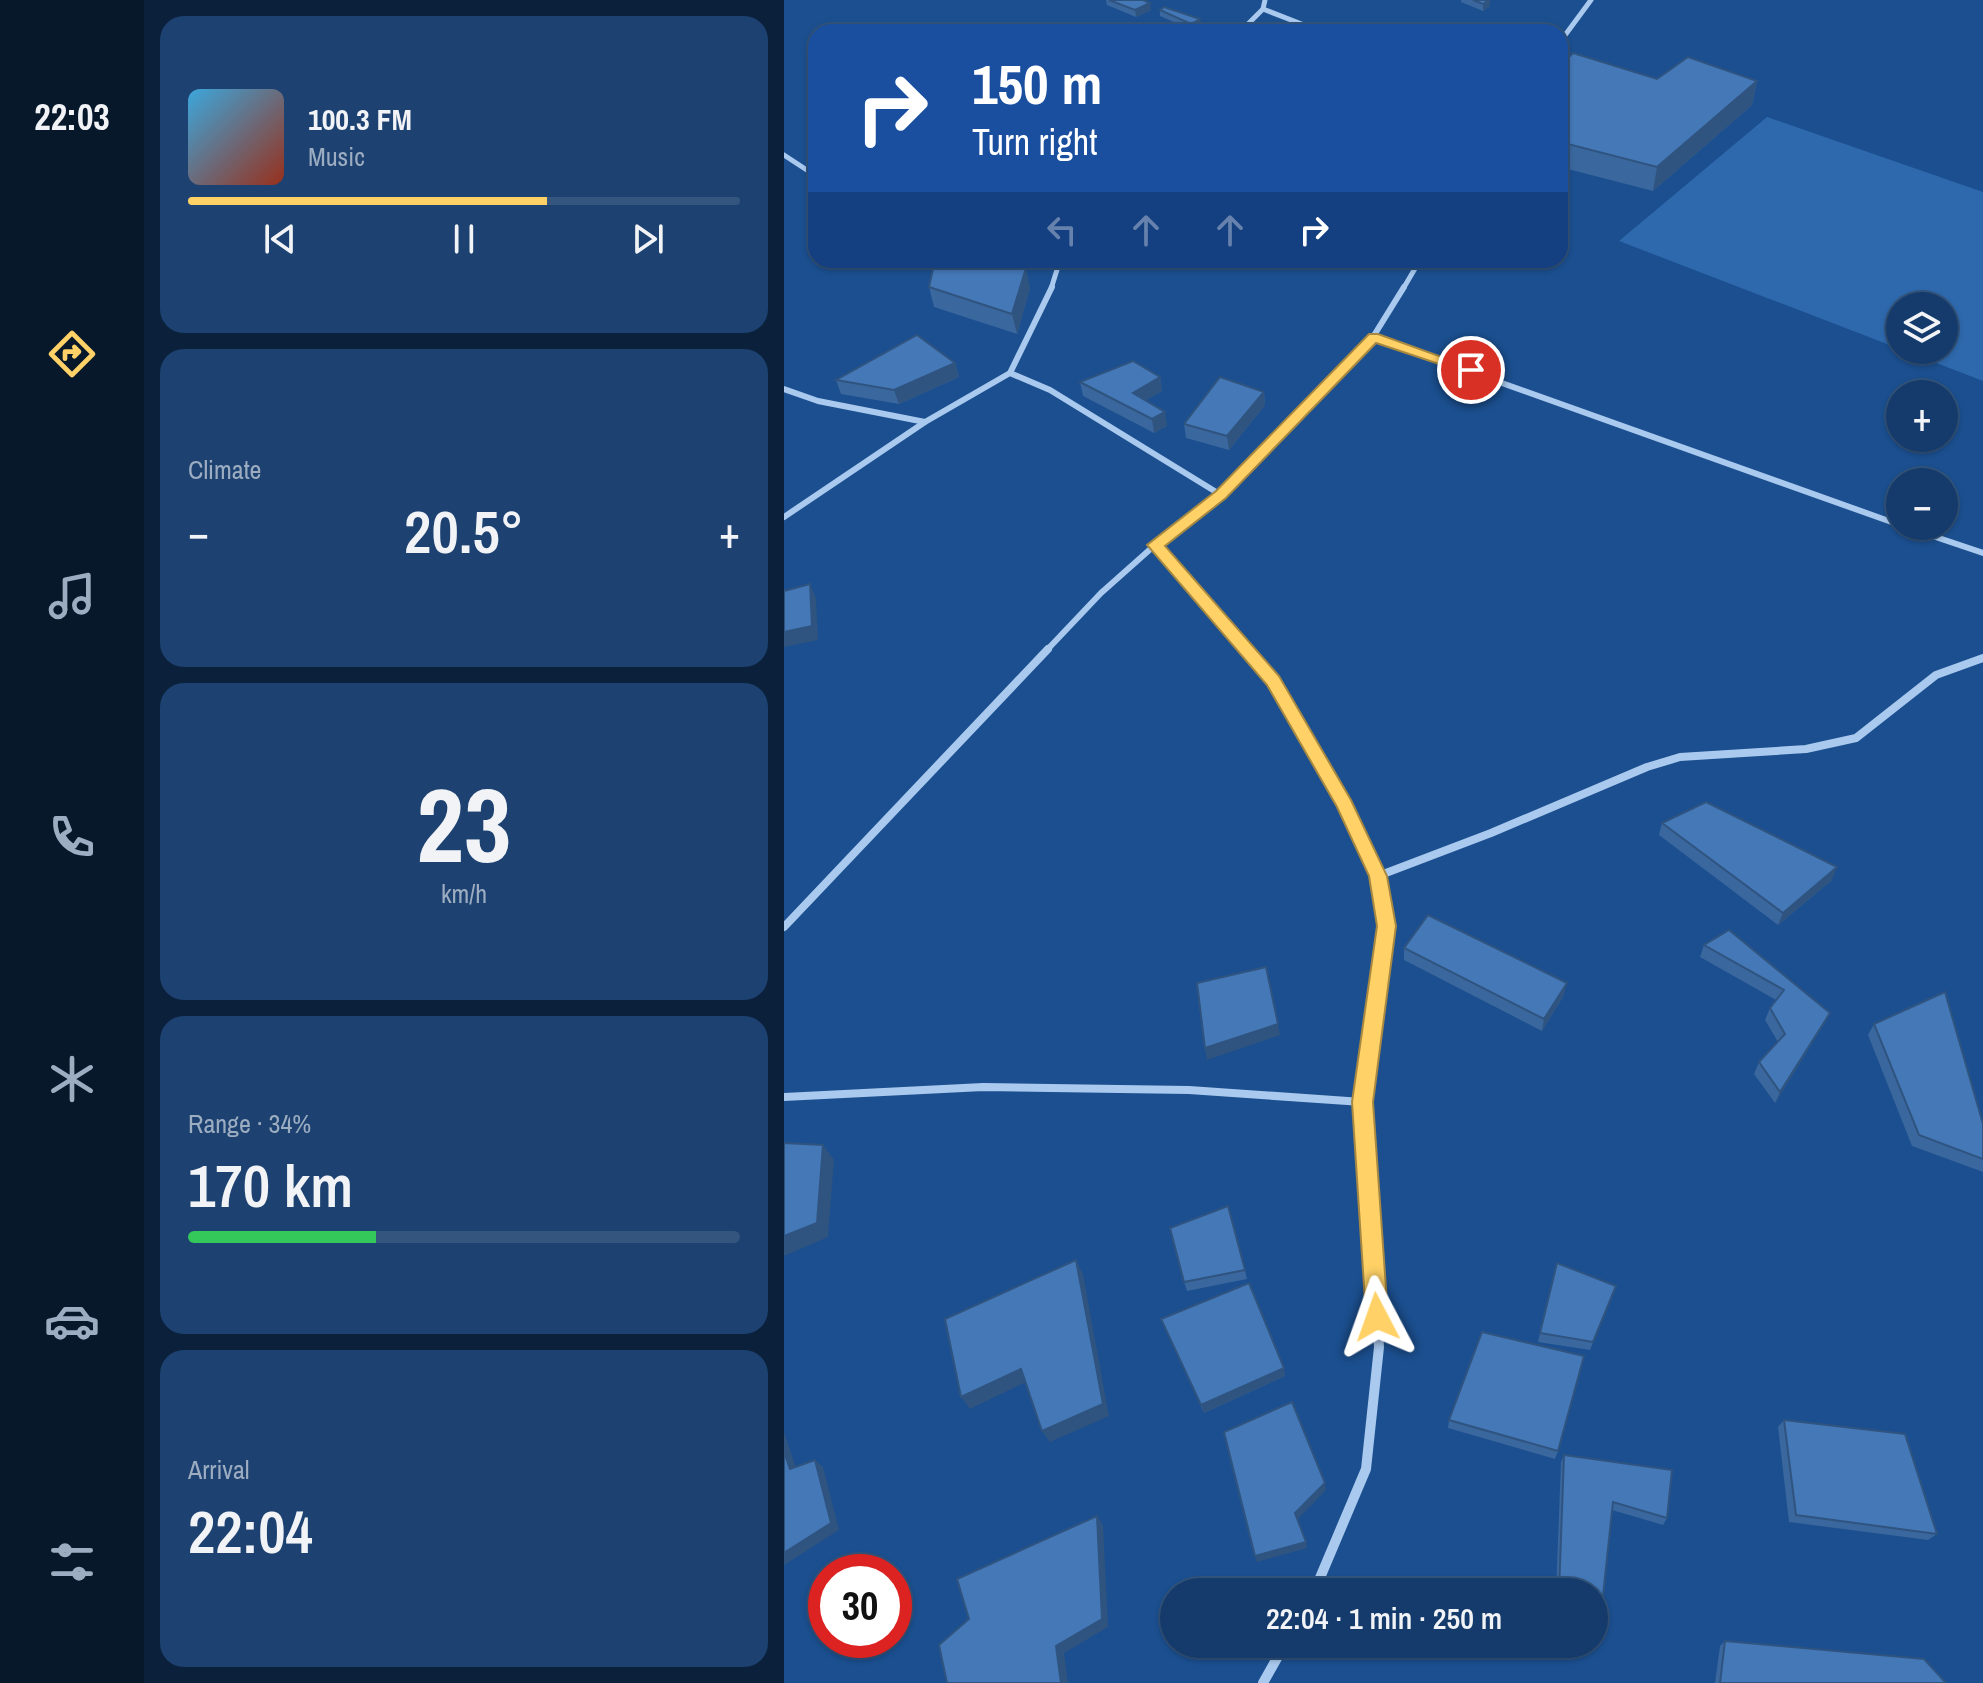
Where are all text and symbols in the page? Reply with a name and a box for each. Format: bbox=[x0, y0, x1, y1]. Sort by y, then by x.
text: 150 m bbox=[972, 46, 1102, 121]
icon: right bbox=[840, 56, 944, 160]
text: 22:03 bbox=[34, 93, 110, 141]
text: 100.3 FM bbox=[308, 99, 412, 139]
text: Turn right bbox=[972, 118, 1097, 166]
text: Music bbox=[308, 139, 365, 174]
icon: left bbox=[1040, 208, 1084, 252]
icon: ahead bbox=[1124, 208, 1168, 252]
icon: ahead bbox=[1208, 208, 1252, 252]
icon: right bbox=[1292, 208, 1336, 252]
icon: previous bbox=[258, 217, 302, 261]
icon: pause bbox=[442, 217, 486, 261]
icon: next bbox=[626, 217, 670, 261]
map controls bbox=[1886, 292, 1958, 540]
button: layers bbox=[1886, 292, 1958, 364]
icon: directions bbox=[44, 326, 100, 382]
pin bbox=[1437, 336, 1505, 404]
icon: arrive bbox=[1449, 348, 1493, 392]
button: + bbox=[1886, 380, 1958, 452]
text: Climate bbox=[188, 452, 261, 487]
button: − bbox=[1886, 468, 1958, 540]
text: 20.5° bbox=[404, 491, 524, 572]
text: − bbox=[188, 502, 209, 562]
text: + bbox=[719, 502, 740, 562]
icon: music bbox=[44, 568, 100, 624]
text: 23 bbox=[417, 754, 511, 894]
icon: phone bbox=[44, 809, 100, 865]
text: km/h bbox=[441, 876, 487, 911]
icon: climate bbox=[44, 1051, 100, 1107]
text: Range · 34% bbox=[188, 1106, 311, 1141]
text: 170 km bbox=[188, 1145, 353, 1226]
position arrow bbox=[1335, 1275, 1419, 1359]
icon: car bbox=[44, 1293, 100, 1349]
text: Arrival bbox=[188, 1452, 250, 1487]
text: 22:04 bbox=[188, 1491, 313, 1572]
icon: filters bbox=[44, 1534, 100, 1590]
speed limit sign: 30 bbox=[808, 1554, 912, 1658]
text: 22:04 · 1 min · 250 m bbox=[1266, 1598, 1502, 1638]

